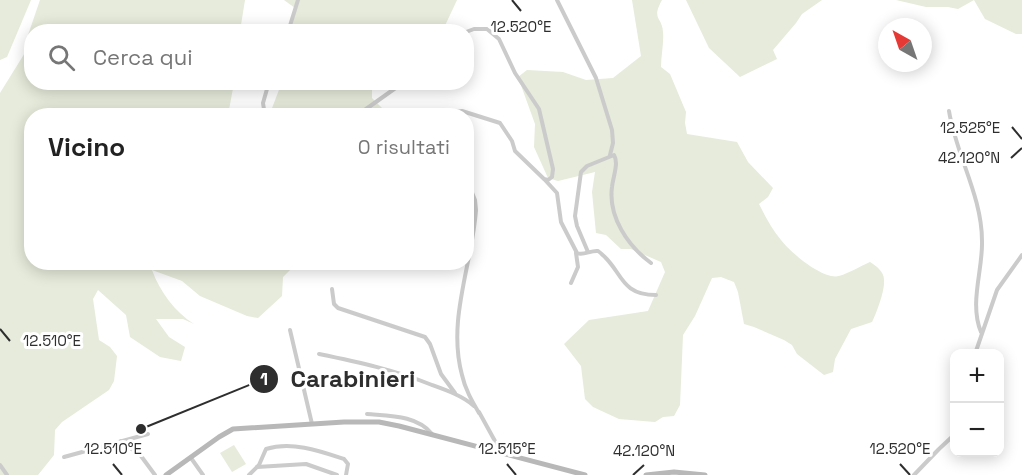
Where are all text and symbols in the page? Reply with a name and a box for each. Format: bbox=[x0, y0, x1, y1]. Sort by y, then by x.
text: 12.520°E bbox=[491, 17, 551, 36]
north arrow bbox=[878, 18, 932, 72]
search box bbox=[24, 24, 474, 90]
icon: search bbox=[45, 41, 78, 74]
text: Cerca qui bbox=[93, 43, 193, 71]
text: 12.525°E bbox=[940, 118, 1000, 137]
text: Vicino bbox=[48, 130, 125, 164]
text: 0 risultati bbox=[358, 134, 450, 160]
text: 42.120°N bbox=[938, 148, 1000, 167]
text: 12.510°E bbox=[23, 331, 81, 350]
map controls bbox=[950, 349, 1004, 457]
button: + bbox=[950, 349, 1004, 403]
callout: Carabinieri bbox=[249, 358, 428, 400]
text: Carabinieri bbox=[290, 363, 416, 394]
text: 1 bbox=[260, 367, 268, 390]
button: − bbox=[950, 403, 1004, 457]
text: 12.510°E bbox=[84, 439, 142, 458]
text: 12.515°E bbox=[478, 439, 536, 458]
text: 12.520°E bbox=[870, 439, 930, 458]
text: 42.120°N bbox=[613, 441, 675, 460]

